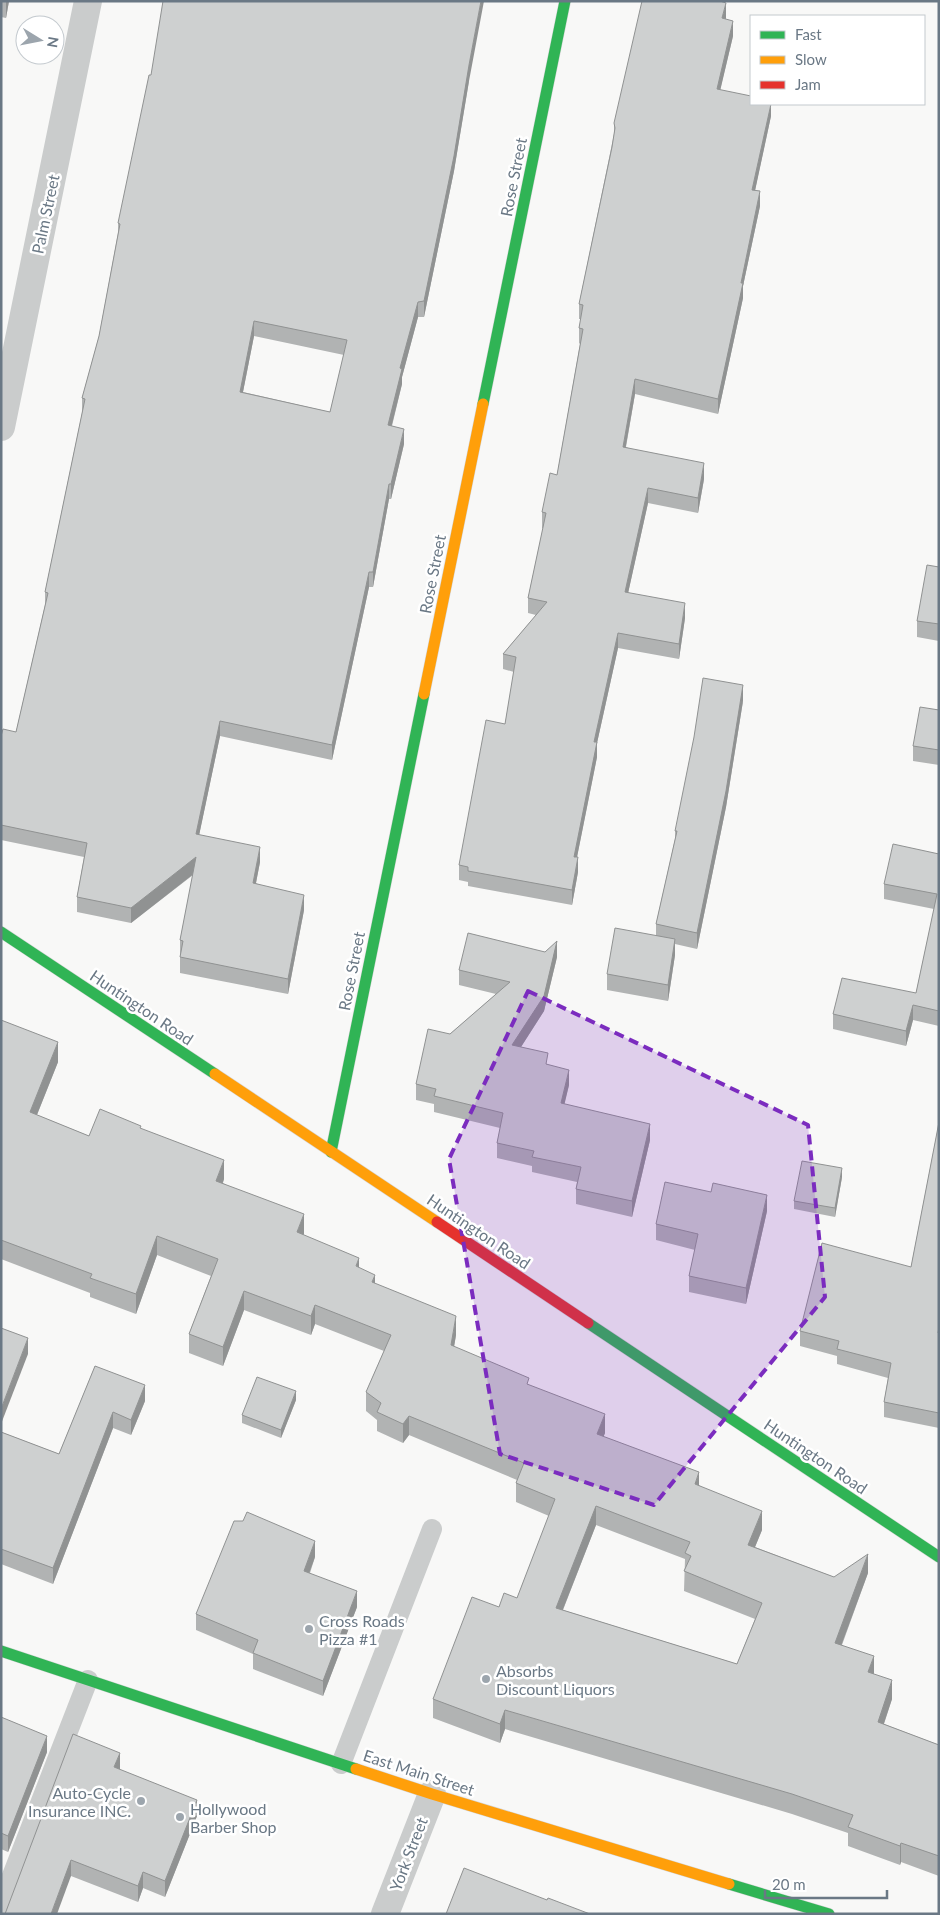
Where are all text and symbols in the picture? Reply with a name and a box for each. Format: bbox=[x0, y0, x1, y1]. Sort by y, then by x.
north arrow bbox=[15, 15, 65, 65]
legend bbox=[750, 15, 925, 105]
text: Fast bbox=[795, 25, 822, 43]
text: N bbox=[44, 36, 63, 49]
text: Slow bbox=[795, 50, 827, 68]
text: Jam bbox=[795, 75, 821, 93]
street label: Rose Street bbox=[496, 136, 530, 218]
street label: Palm Street bbox=[27, 172, 63, 255]
street label: Rose Street bbox=[415, 533, 449, 615]
street label: Rose Street bbox=[334, 930, 368, 1012]
street label: Huntington Road bbox=[87, 966, 197, 1048]
street label: Huntington Road bbox=[424, 1190, 534, 1272]
street label: Huntington Road bbox=[761, 1415, 871, 1497]
place label: Cross Roads Pizza #1 bbox=[319, 1611, 405, 1648]
marker: Cross Roads Pizza #1 bbox=[303, 1623, 315, 1635]
place label: Absorbs Discount Liquors bbox=[496, 1661, 615, 1698]
marker: Absorbs Discount Liquors bbox=[480, 1673, 492, 1685]
street label: East Main Street bbox=[361, 1745, 477, 1799]
place label: Auto-Cycle Insurance INC. bbox=[28, 1783, 131, 1820]
marker: Auto-Cycle Insurance INC. bbox=[135, 1795, 147, 1807]
place label: Hollywood Barber Shop bbox=[190, 1799, 277, 1836]
marker: Hollywood Barber Shop bbox=[174, 1811, 186, 1823]
street label: York Street bbox=[385, 1814, 431, 1894]
scale bar bbox=[765, 1868, 888, 1900]
text: 20 m bbox=[772, 1875, 806, 1893]

